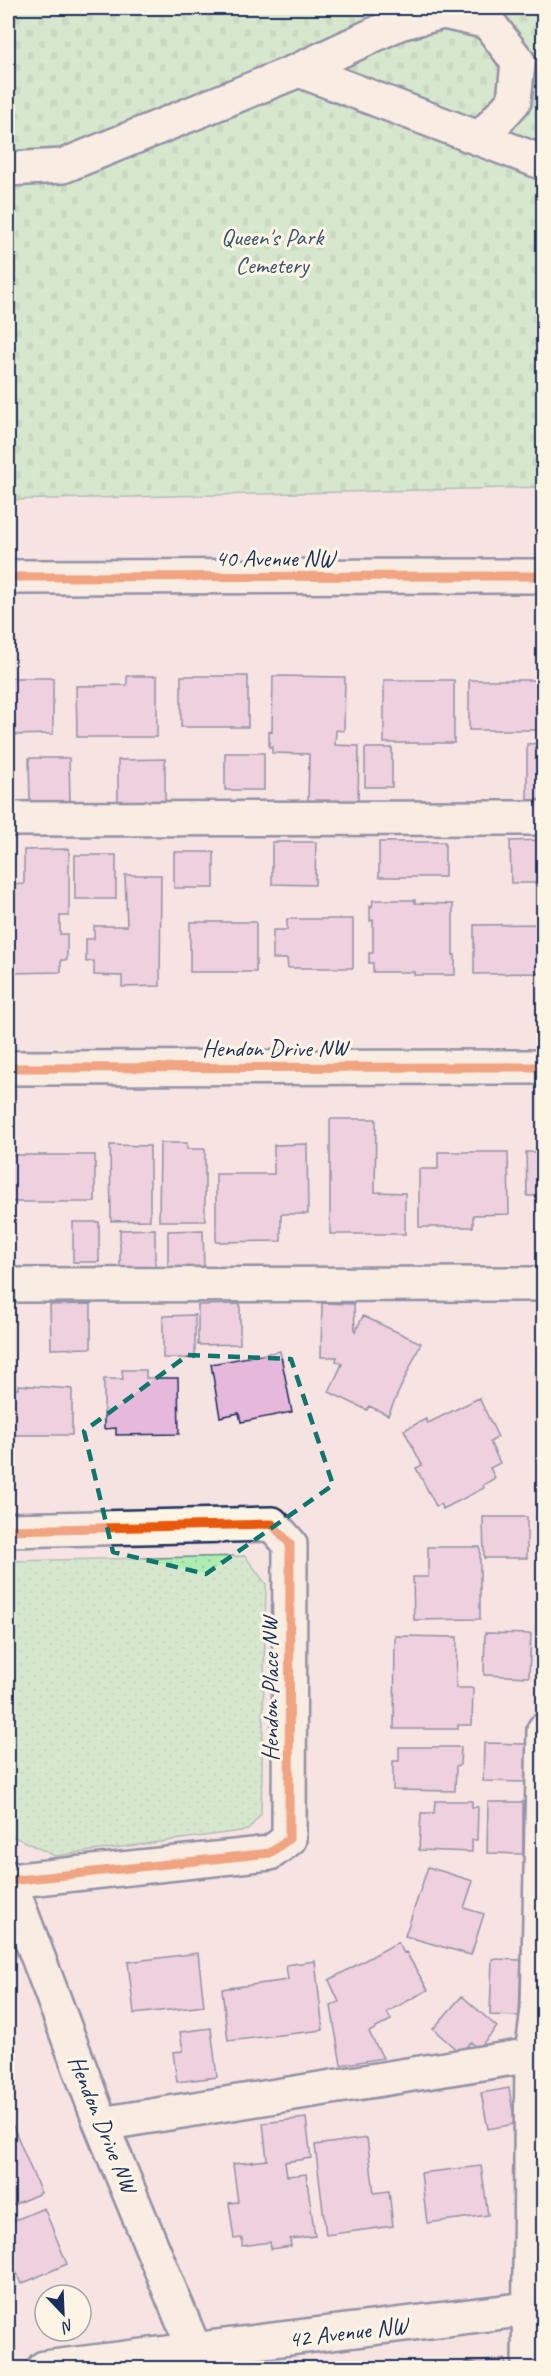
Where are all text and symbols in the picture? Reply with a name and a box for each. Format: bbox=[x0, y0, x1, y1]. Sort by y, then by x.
park label: Queen's Park Cemetery bbox=[221, 222, 325, 280]
street label: 40 Avenue NW bbox=[215, 543, 338, 573]
street label: Hendon Drive NW bbox=[202, 1033, 351, 1063]
street label: Hendon Place NW bbox=[255, 1614, 285, 1761]
street label: Hendon Drive NW bbox=[62, 2051, 145, 2200]
north arrow bbox=[33, 2283, 93, 2343]
street label: 42 Avenue NW bbox=[287, 2309, 412, 2354]
text: N bbox=[57, 2315, 77, 2338]

